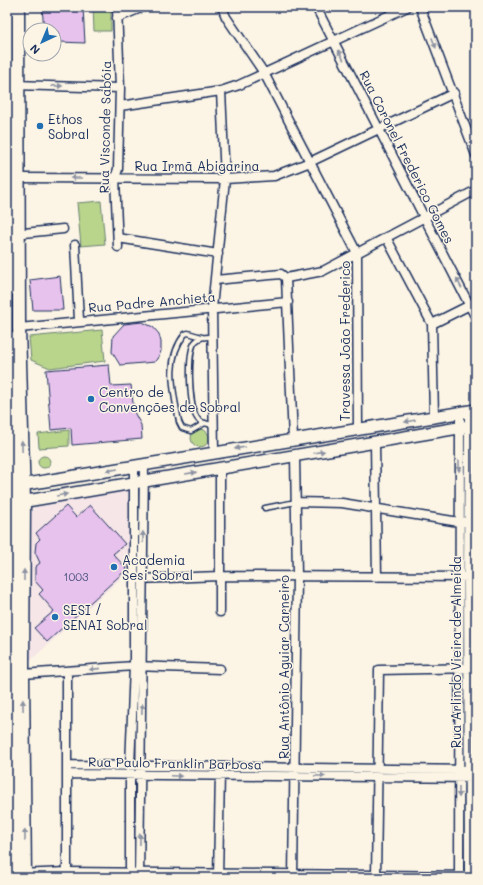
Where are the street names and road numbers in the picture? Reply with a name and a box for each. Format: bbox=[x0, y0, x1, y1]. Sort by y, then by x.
street label: Rua Visconde Sabóia bbox=[95, 60, 114, 194]
street label: Rua Coronel Frederico Gomes bbox=[356, 67, 459, 246]
street label: Rua Irmã Abigarina bbox=[134, 157, 260, 174]
street label: Travessa João Frederico bbox=[336, 260, 353, 421]
street label: Rua Padre Anchieta bbox=[88, 287, 216, 316]
street label: Rua Arlindo Vieira de Almeida bbox=[447, 556, 464, 748]
street label: Rua Antônio Aguiar Carneiro bbox=[275, 575, 292, 759]
street label: Rua Paulo Franklin Barbosa bbox=[88, 752, 262, 773]

